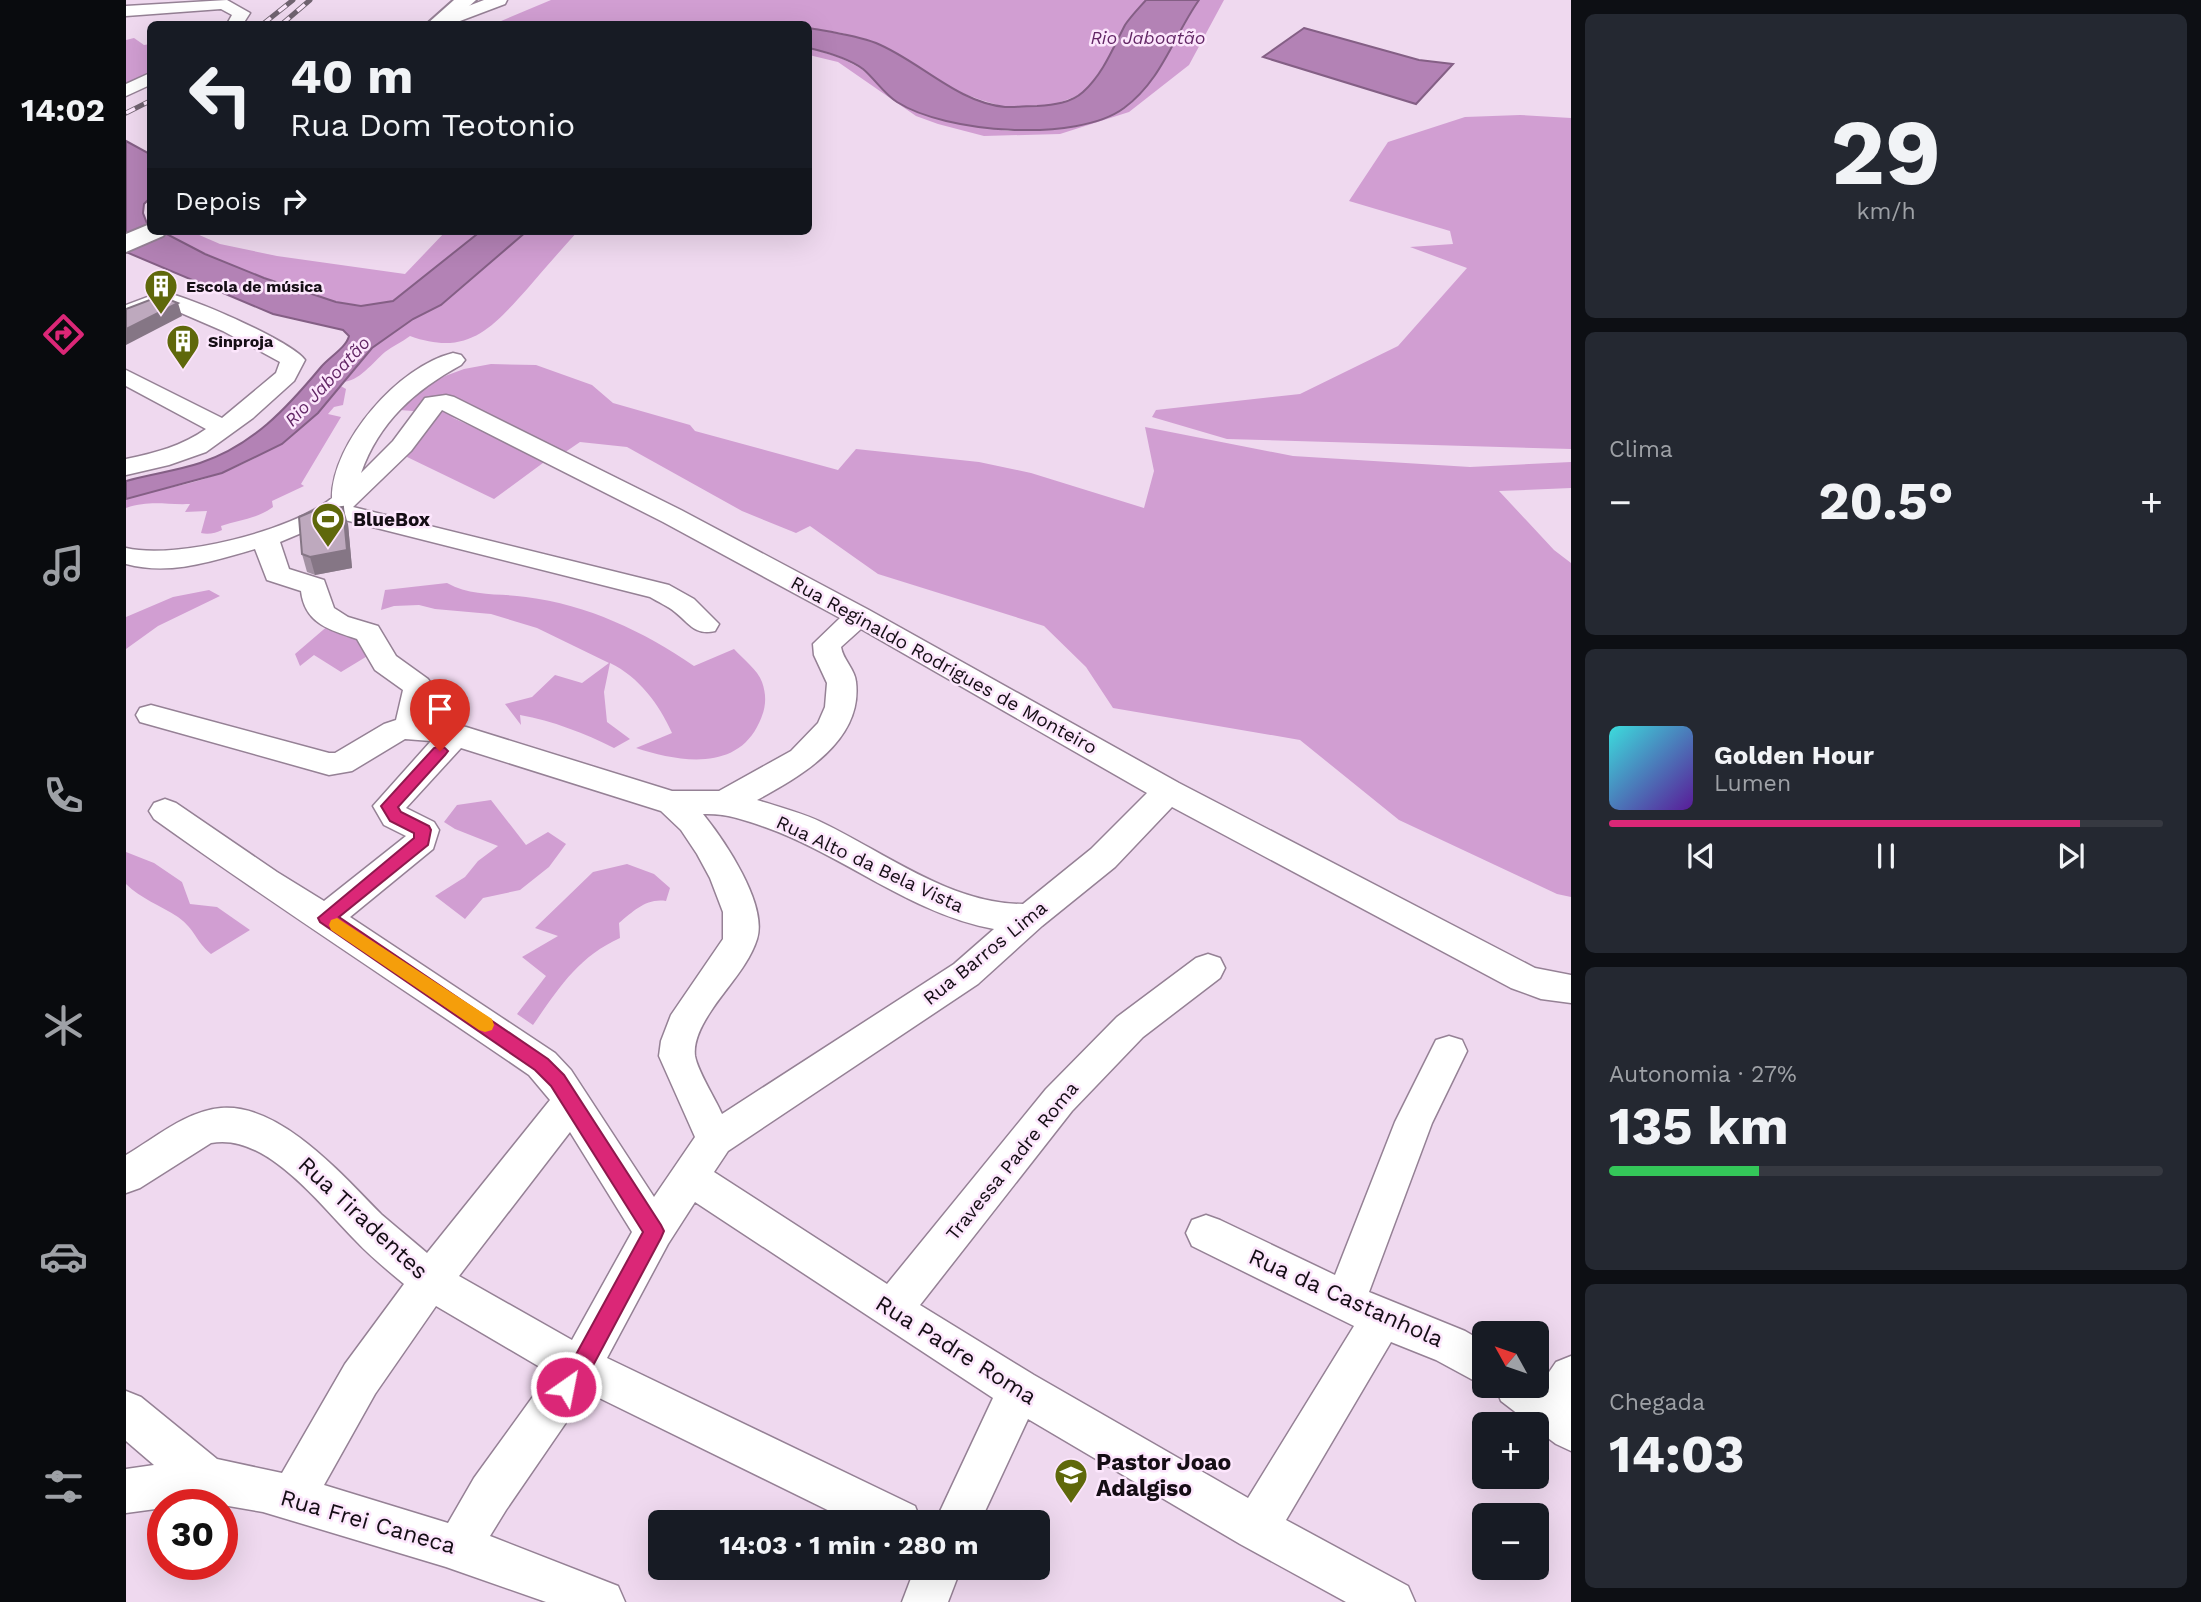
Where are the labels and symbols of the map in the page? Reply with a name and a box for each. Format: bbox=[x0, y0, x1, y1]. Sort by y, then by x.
water label: Rio Jaboatão bbox=[1090, 27, 1206, 48]
building icon: Escola de música bbox=[142, 267, 180, 316]
place label: Escola de música bbox=[186, 277, 323, 296]
building icon: Sinproja bbox=[164, 322, 202, 371]
place label: Sinproja bbox=[208, 332, 274, 351]
water label: Rio Jaboatão bbox=[280, 332, 374, 430]
sports icon: BlueBox bbox=[309, 500, 347, 549]
place label: BlueBox bbox=[353, 508, 431, 531]
street label: Rua Reginaldo Rodrigues de Monteiro bbox=[787, 571, 1101, 759]
pin bbox=[410, 679, 470, 751]
street label: Rua Alto da Bela Vista bbox=[773, 810, 968, 918]
street label: Rua Barros Lima bbox=[919, 896, 1052, 1010]
street label: Travessa Padre Roma bbox=[941, 1077, 1083, 1245]
street label: Rua Tiradentes bbox=[293, 1151, 433, 1285]
street label: Rua da Castanhola bbox=[1244, 1243, 1448, 1353]
street label: Rua Padre Roma bbox=[870, 1290, 1042, 1410]
north arrow bbox=[1472, 1321, 1549, 1398]
position arrow bbox=[529, 1350, 603, 1424]
place label: Pastor Joao Adalgiso bbox=[1096, 1449, 1231, 1502]
school or university icon: Pastor Joao Adalgiso bbox=[1052, 1456, 1090, 1505]
street label: Rua Frei Caneca bbox=[277, 1484, 459, 1560]
speed limit sign: 30 bbox=[147, 1489, 238, 1580]

